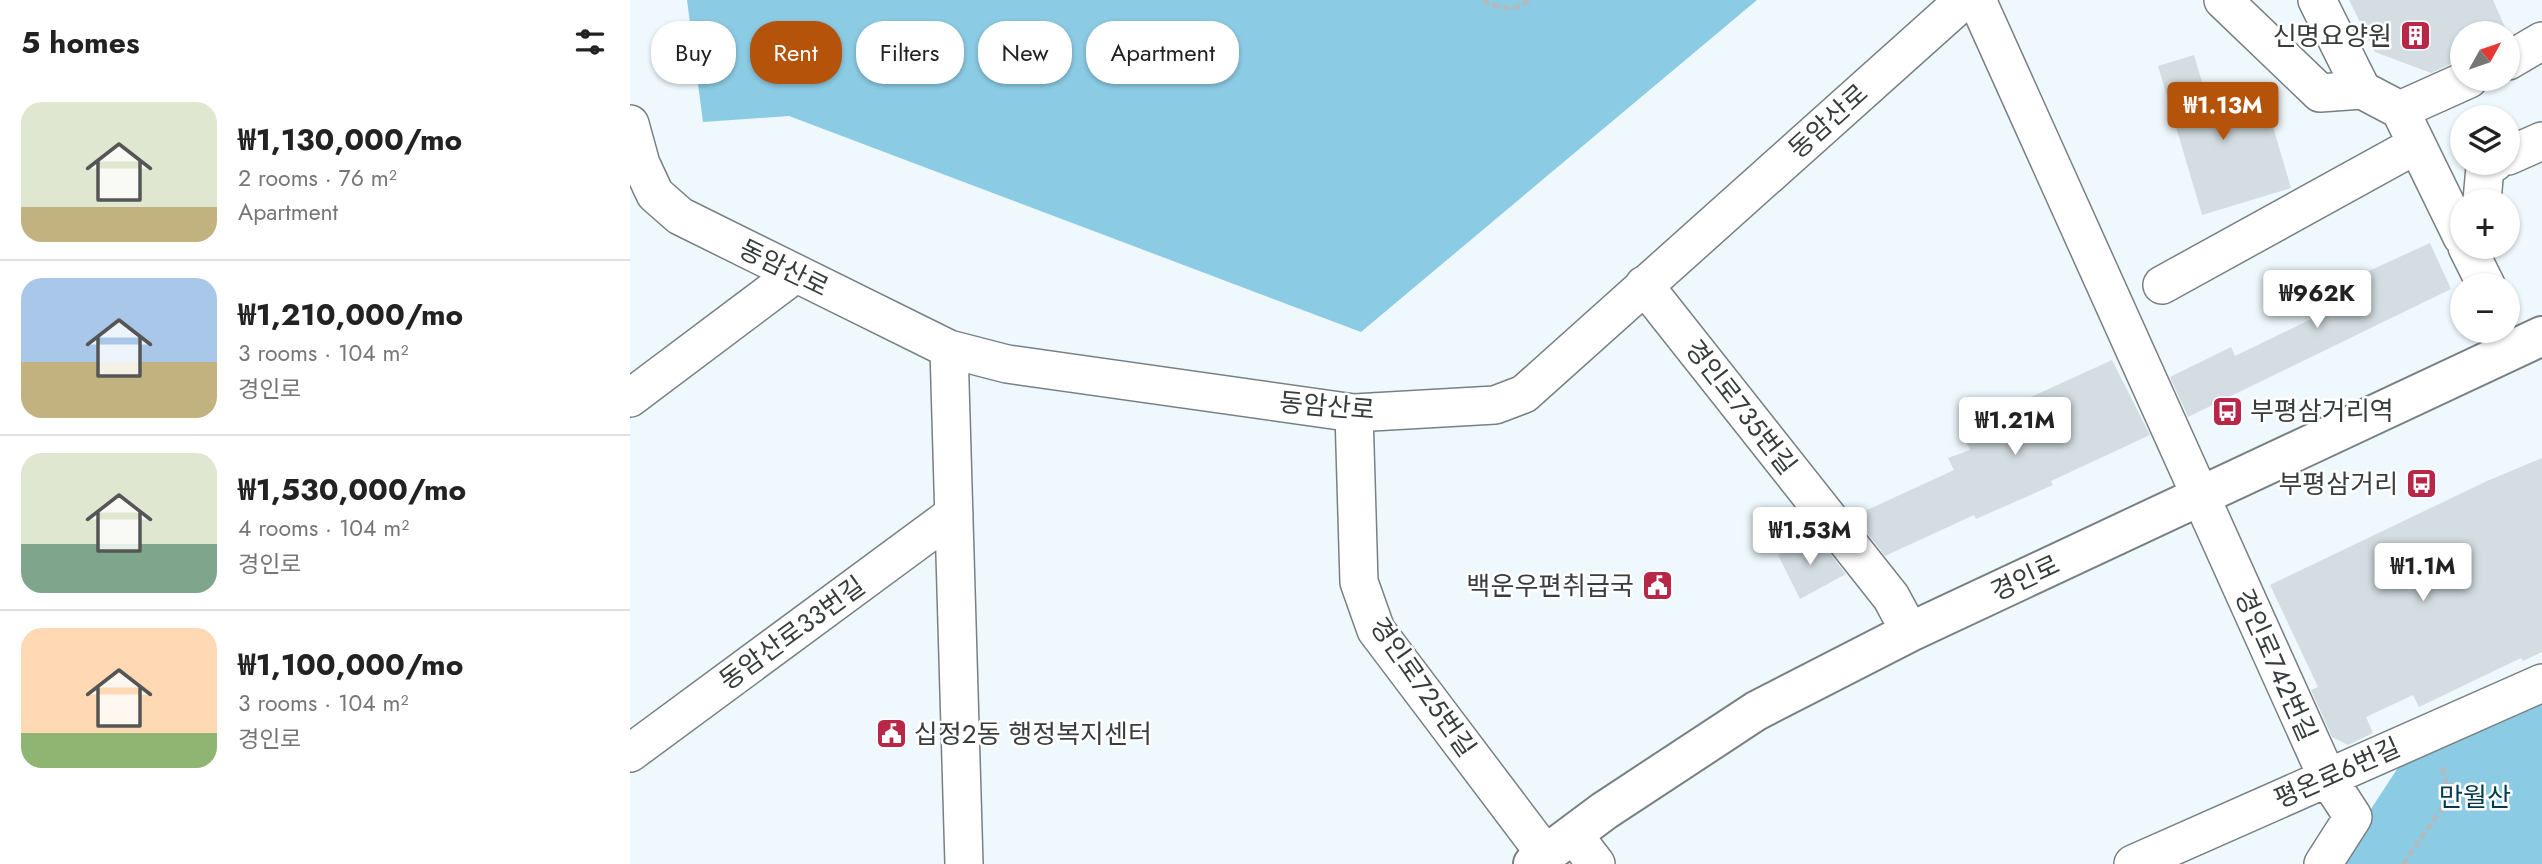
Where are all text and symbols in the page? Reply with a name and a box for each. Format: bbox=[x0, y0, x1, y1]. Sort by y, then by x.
place label: 신명요양원 bbox=[2272, 17, 2392, 55]
building icon: 신명요양원 bbox=[2398, 19, 2432, 53]
text: 5 homes bbox=[21, 21, 140, 64]
chip: Buy bbox=[651, 21, 736, 84]
chip: Rent bbox=[750, 21, 842, 84]
chip: Filters bbox=[856, 21, 964, 84]
chip: New bbox=[978, 21, 1072, 84]
chip: Apartment bbox=[1086, 21, 1239, 84]
north arrow bbox=[2450, 21, 2520, 91]
map controls bbox=[2450, 21, 2520, 343]
icon: filters bbox=[571, 23, 609, 61]
street label: 동암산로 bbox=[1780, 75, 1876, 167]
pin: ₩1.13M bbox=[2166, 82, 2280, 142]
text: ₩1.13M bbox=[2183, 88, 2263, 122]
button: layers bbox=[2450, 105, 2520, 175]
text: ₩1,130,000/mo bbox=[238, 118, 462, 161]
icon: home bbox=[77, 130, 161, 214]
text: 2 rooms · 76 m² bbox=[238, 161, 397, 195]
button: + bbox=[2450, 189, 2520, 259]
text: Apartment bbox=[238, 195, 338, 229]
street label: 동암산로 bbox=[733, 230, 835, 306]
pin: ₩962K bbox=[2268, 270, 2366, 330]
button: − bbox=[2450, 273, 2520, 343]
text: ₩962K bbox=[2279, 276, 2355, 310]
text: ₩1,210,000/mo bbox=[238, 293, 463, 336]
icon: home bbox=[77, 306, 161, 390]
street label: 경인로735번길 bbox=[1676, 331, 1806, 483]
text: 3 rooms · 104 m² bbox=[238, 336, 408, 370]
text: 경인로 bbox=[238, 372, 301, 406]
street label: 동암산로 bbox=[1278, 383, 1376, 429]
place label: 부평삼거리역 bbox=[2250, 392, 2394, 430]
bus stop icon: 부평삼거리역 bbox=[2210, 394, 2244, 428]
pin: ₩1.21M bbox=[1958, 398, 2072, 457]
text: ₩1.21M bbox=[1975, 403, 2055, 437]
place label: 부평삼거리 bbox=[2278, 465, 2398, 503]
bus stop icon: 부평삼거리 bbox=[2404, 467, 2438, 501]
text: ₩1,530,000/mo bbox=[238, 468, 466, 511]
icon: home bbox=[77, 481, 161, 565]
pin: ₩1.53M bbox=[1753, 508, 1867, 567]
text: 4 rooms · 104 m² bbox=[238, 511, 409, 545]
text: ₩1.53M bbox=[1769, 513, 1851, 547]
pin: ₩1.1M bbox=[2374, 544, 2472, 603]
street label: 경인로 bbox=[1984, 546, 2066, 610]
text: 경인로 bbox=[238, 547, 301, 581]
text: ₩1.1M bbox=[2391, 549, 2455, 583]
street label: 동암산로33번길 bbox=[711, 567, 873, 699]
place label: 백운우편취급국 bbox=[1467, 567, 1634, 605]
public building icon: 백운우편취급국 bbox=[1640, 569, 1674, 603]
street label: 경인로742번길 bbox=[2225, 583, 2327, 747]
street label: 경인로725번길 bbox=[1361, 609, 1485, 765]
text: ₩1,100,000/mo bbox=[238, 643, 463, 686]
icon: home bbox=[77, 656, 161, 740]
text: 3 rooms · 104 m² bbox=[238, 686, 408, 720]
place label: 십정2동 행정복지센터 bbox=[914, 715, 1152, 753]
public building icon: 십정2동 행정복지센터 bbox=[874, 717, 908, 751]
text: 경인로 bbox=[238, 722, 301, 756]
street label: 평온로6번길 bbox=[2268, 728, 2406, 818]
park label: 만월산 bbox=[2439, 778, 2511, 816]

